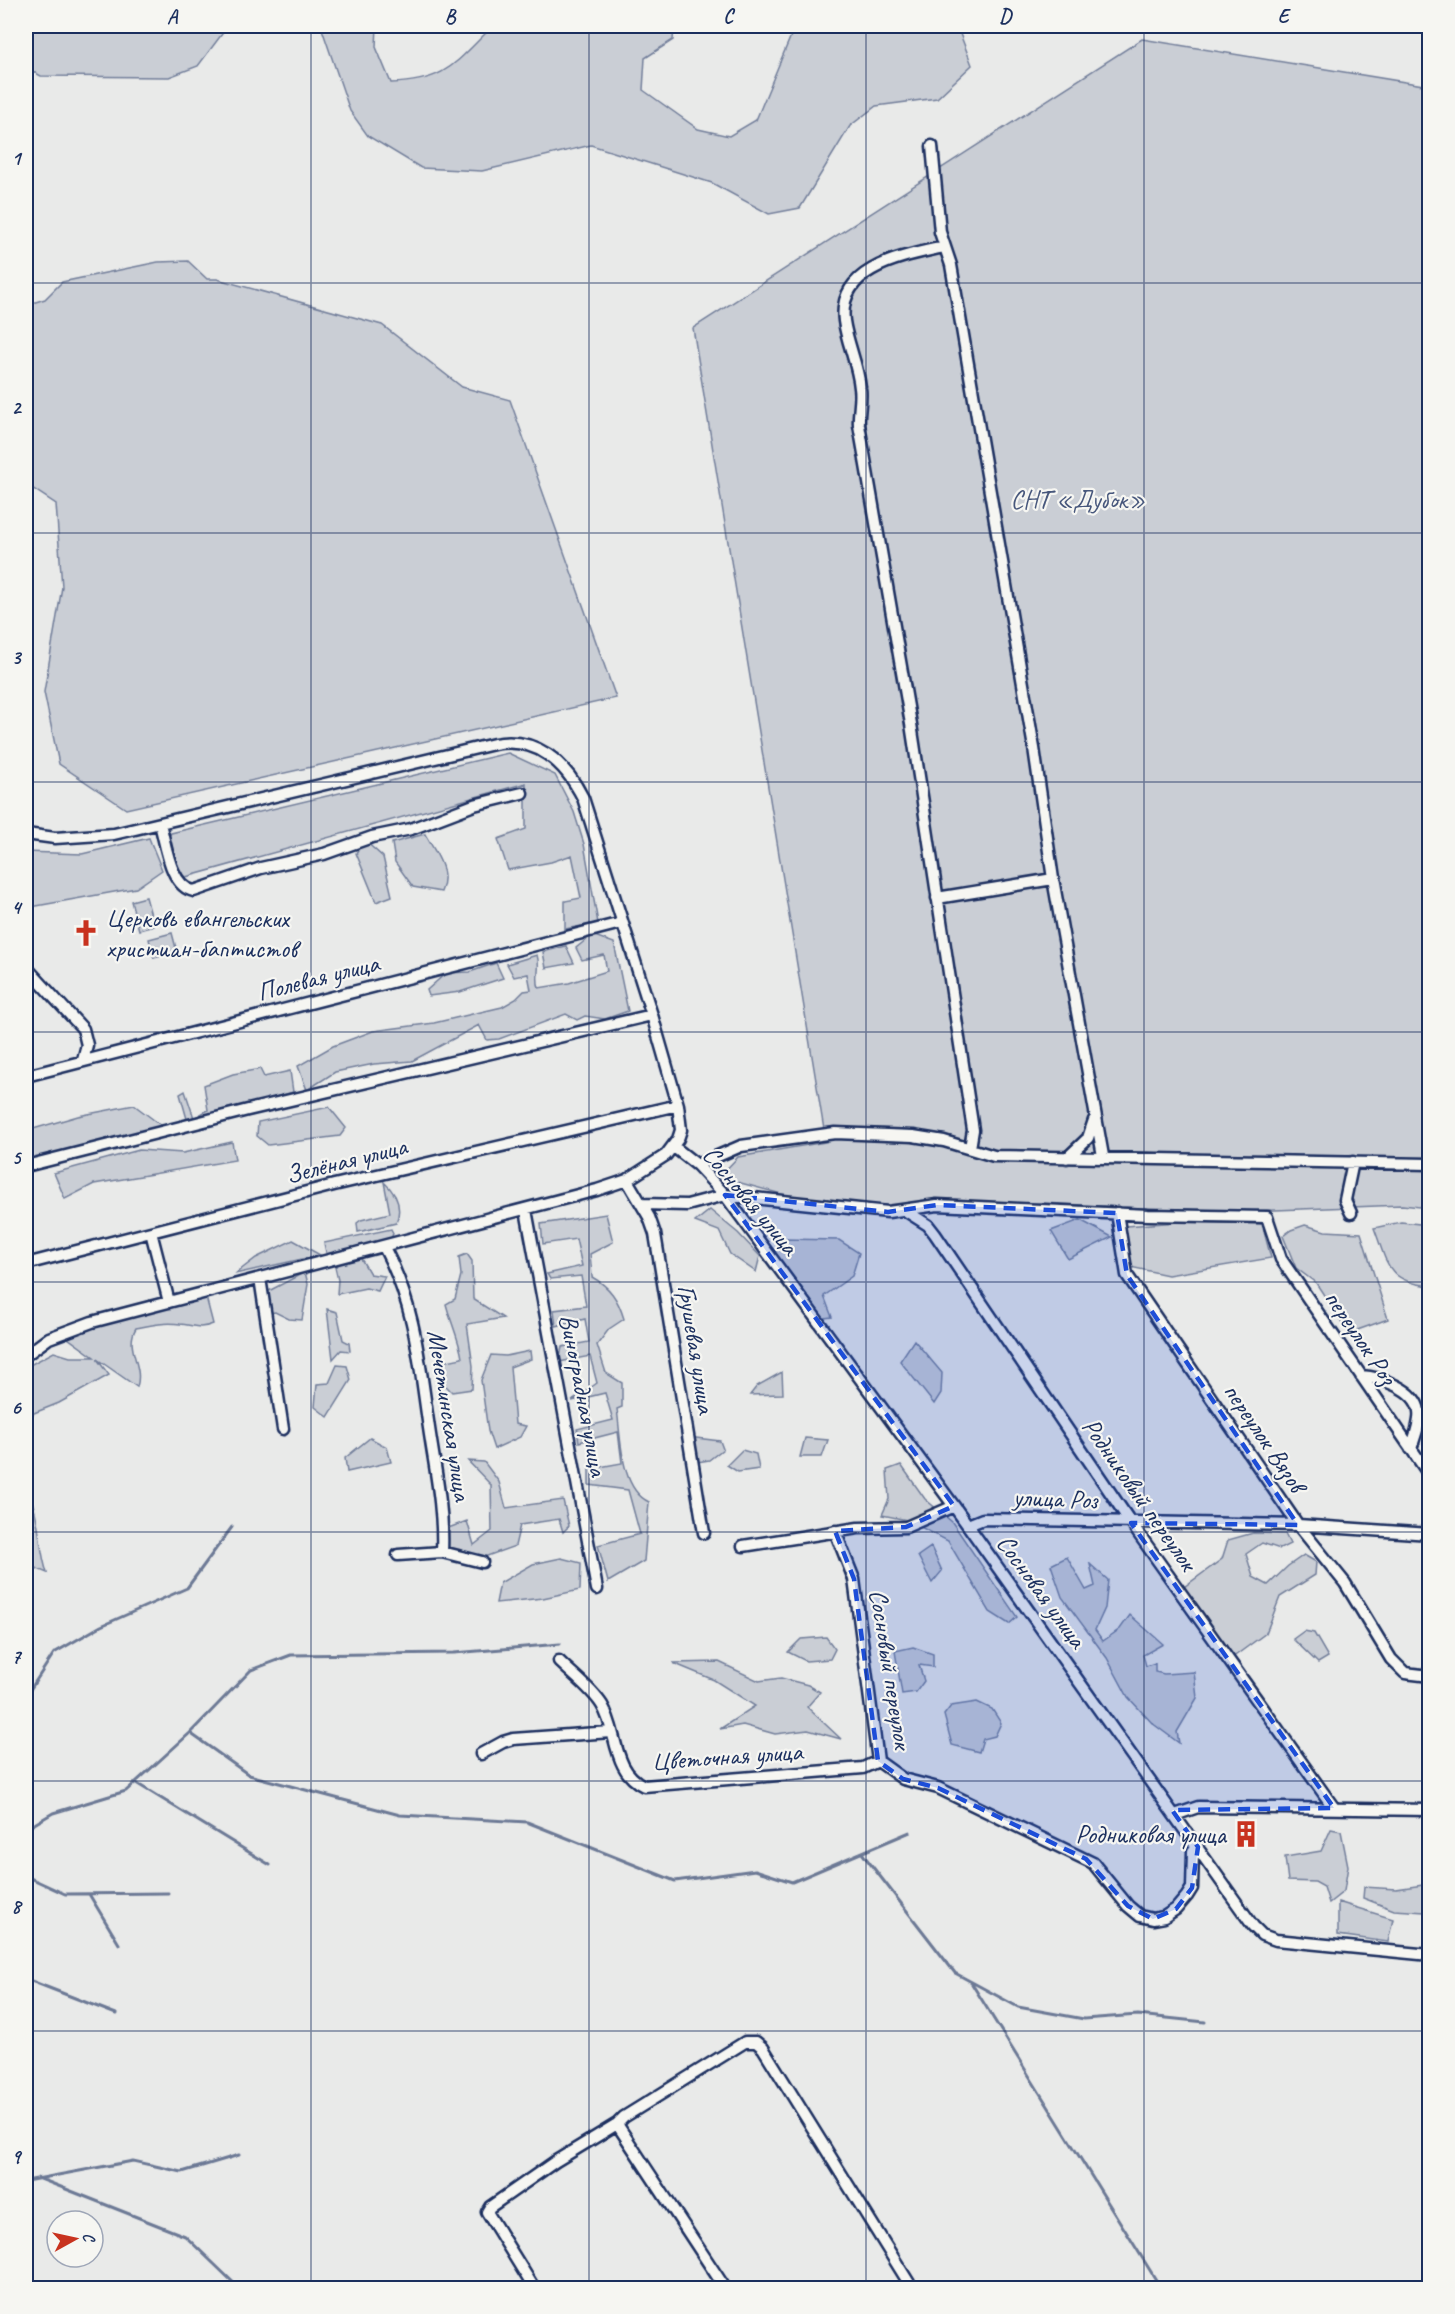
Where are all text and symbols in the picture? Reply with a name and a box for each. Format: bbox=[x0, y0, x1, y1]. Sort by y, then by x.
text: A bbox=[167, 4, 179, 29]
text: B bbox=[445, 4, 457, 29]
text: C bbox=[723, 4, 735, 29]
text: D bbox=[999, 4, 1013, 29]
text: E bbox=[1278, 4, 1292, 29]
text: 1 bbox=[12, 146, 23, 171]
text: 2 bbox=[12, 395, 23, 420]
park label: СНТ «Дубок» bbox=[1011, 483, 1145, 516]
text: 3 bbox=[12, 645, 23, 670]
text: 4 bbox=[12, 895, 24, 920]
place label: Церковь евангельских христиан-баптистов bbox=[106, 902, 302, 965]
church icon: Церковь евангельских христиан-баптистов bbox=[71, 918, 101, 948]
street label: Полевая улица bbox=[254, 946, 384, 1009]
street label: Зелёная улица bbox=[282, 1129, 412, 1191]
street label: Сосновая улица bbox=[695, 1139, 807, 1263]
text: 5 bbox=[12, 1145, 23, 1170]
street label: Грушевая улица bbox=[670, 1282, 723, 1417]
street label: переулок Роз bbox=[1317, 1283, 1406, 1393]
street label: Виноградная улица bbox=[552, 1311, 616, 1480]
street label: Мечетинская улица bbox=[420, 1327, 480, 1504]
street label: переулок Вязов bbox=[1216, 1376, 1316, 1502]
text: 6 bbox=[11, 1395, 22, 1420]
street label: Родниковый переулок bbox=[1075, 1411, 1206, 1579]
street label: улица Роз bbox=[1010, 1480, 1100, 1517]
street label: Сосновая улица bbox=[989, 1528, 1095, 1656]
street label: Сосновый переулок bbox=[862, 1587, 920, 1753]
text: 7 bbox=[12, 1644, 23, 1669]
street label: Цветочная улица bbox=[650, 1735, 805, 1778]
place label: Родниковая улица bbox=[1075, 1818, 1228, 1851]
building icon: Родниковая улица bbox=[1231, 1819, 1261, 1849]
text: 8 bbox=[12, 1894, 24, 1919]
text: 9 bbox=[12, 2144, 23, 2169]
north arrow bbox=[45, 2209, 105, 2269]
text: С bbox=[78, 2232, 100, 2244]

